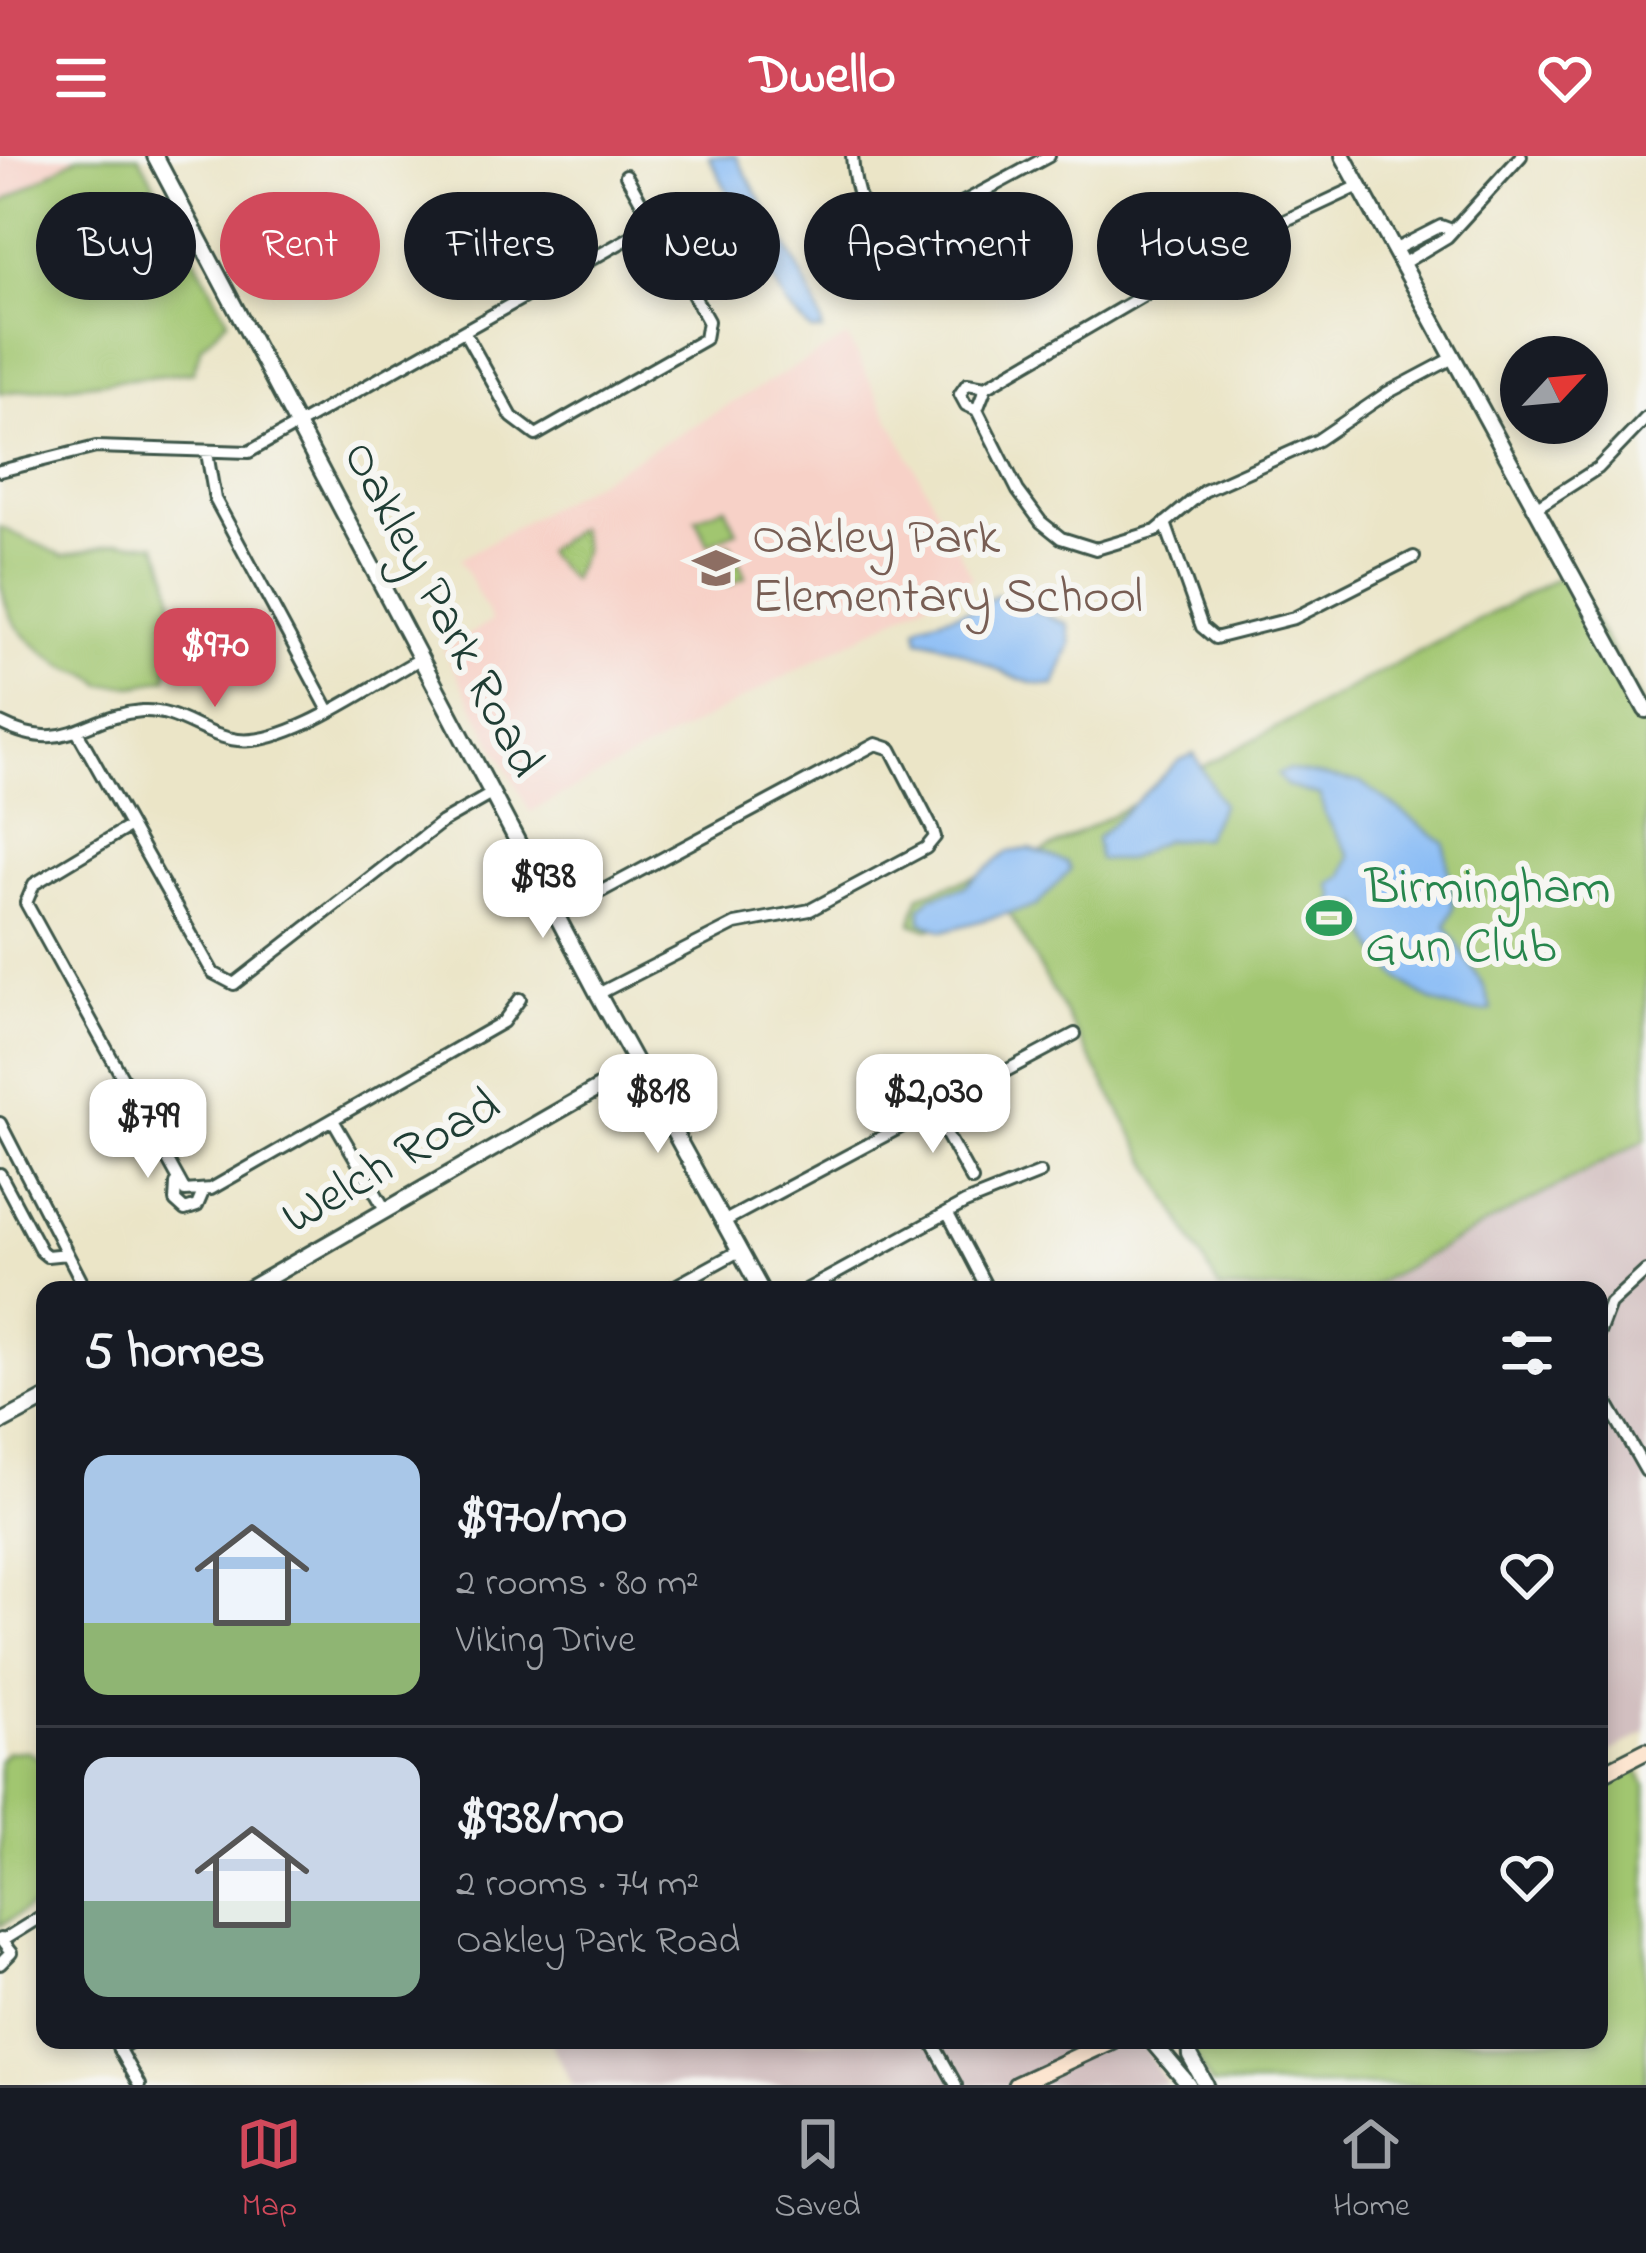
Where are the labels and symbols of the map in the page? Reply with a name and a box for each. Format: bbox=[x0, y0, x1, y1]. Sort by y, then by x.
north arrow bbox=[1500, 336, 1608, 444]
street label: Oakley Park Road bbox=[321, 428, 561, 792]
place label: Oakley Park Elementary School bbox=[752, 502, 1143, 636]
school or university icon: Oakley Park Elementary School bbox=[691, 543, 741, 593]
pin: $970 bbox=[144, 608, 286, 710]
pin: $938 bbox=[472, 839, 614, 941]
place label: Birmingham Gun Club bbox=[1363, 852, 1610, 986]
sports icon: Birmingham Gun Club bbox=[1304, 893, 1354, 943]
pin: $818 bbox=[587, 1054, 729, 1156]
pin: $2,030 bbox=[835, 1054, 1031, 1156]
street label: Welch Road bbox=[269, 1070, 515, 1256]
pin: $799 bbox=[77, 1079, 219, 1181]

